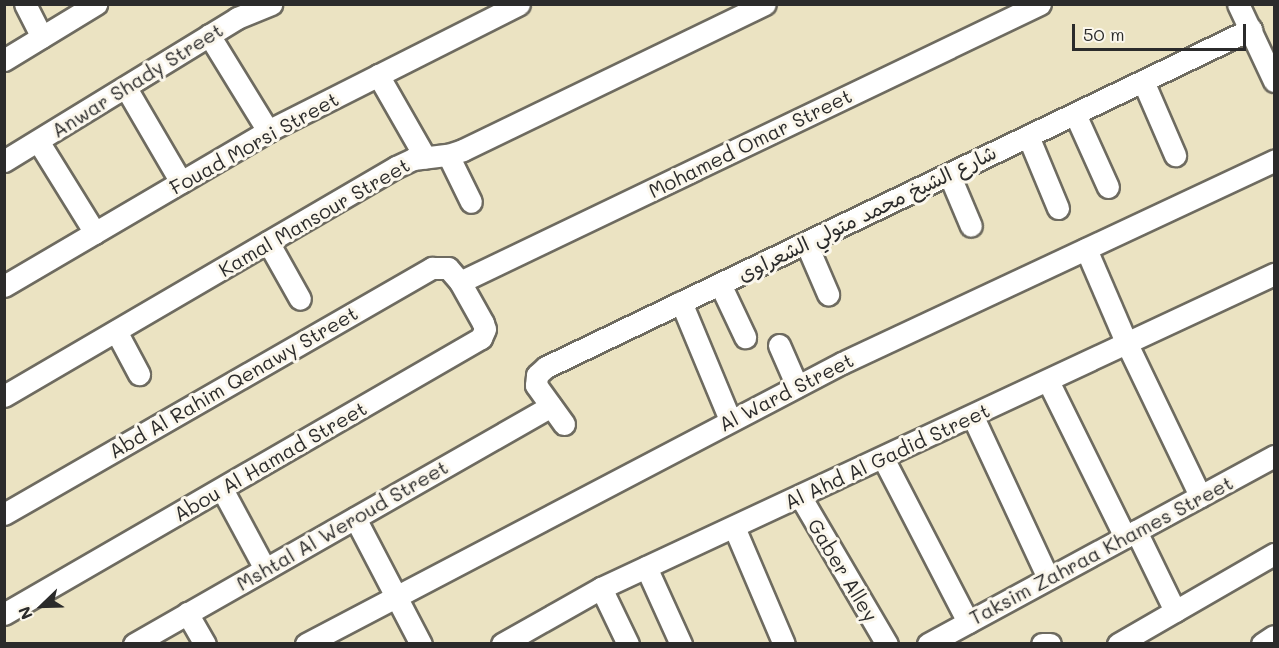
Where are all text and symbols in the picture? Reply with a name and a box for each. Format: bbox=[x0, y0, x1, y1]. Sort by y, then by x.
scale bar bbox=[1075, 12, 1249, 50]
street label: Anwar Shady Street bbox=[47, 17, 227, 143]
text: 50 m bbox=[1083, 22, 1125, 46]
street label: Mohamed Omar Street bbox=[644, 83, 856, 203]
street label: Fouad Morsi Street bbox=[165, 87, 343, 199]
street label: شارع الشيخ محمد متولي الشعراوى bbox=[734, 140, 1000, 286]
street label: Kamal Mansour Street bbox=[214, 152, 414, 282]
street label: Abd Al Rahim Qenawy Street bbox=[104, 301, 362, 463]
street label: Al Ward Street bbox=[715, 348, 857, 436]
street label: Abou Al Hamad Street bbox=[169, 396, 371, 526]
street label: Al Ahd Al Gadid Street bbox=[781, 398, 993, 514]
street label: Mshtal Al Weroud Street bbox=[232, 455, 452, 595]
street label: Taksim Zahraa Khames Street bbox=[965, 470, 1237, 630]
street label: Gaber Alley bbox=[803, 514, 883, 626]
north arrow bbox=[12, 576, 72, 636]
text: N bbox=[13, 604, 37, 623]

